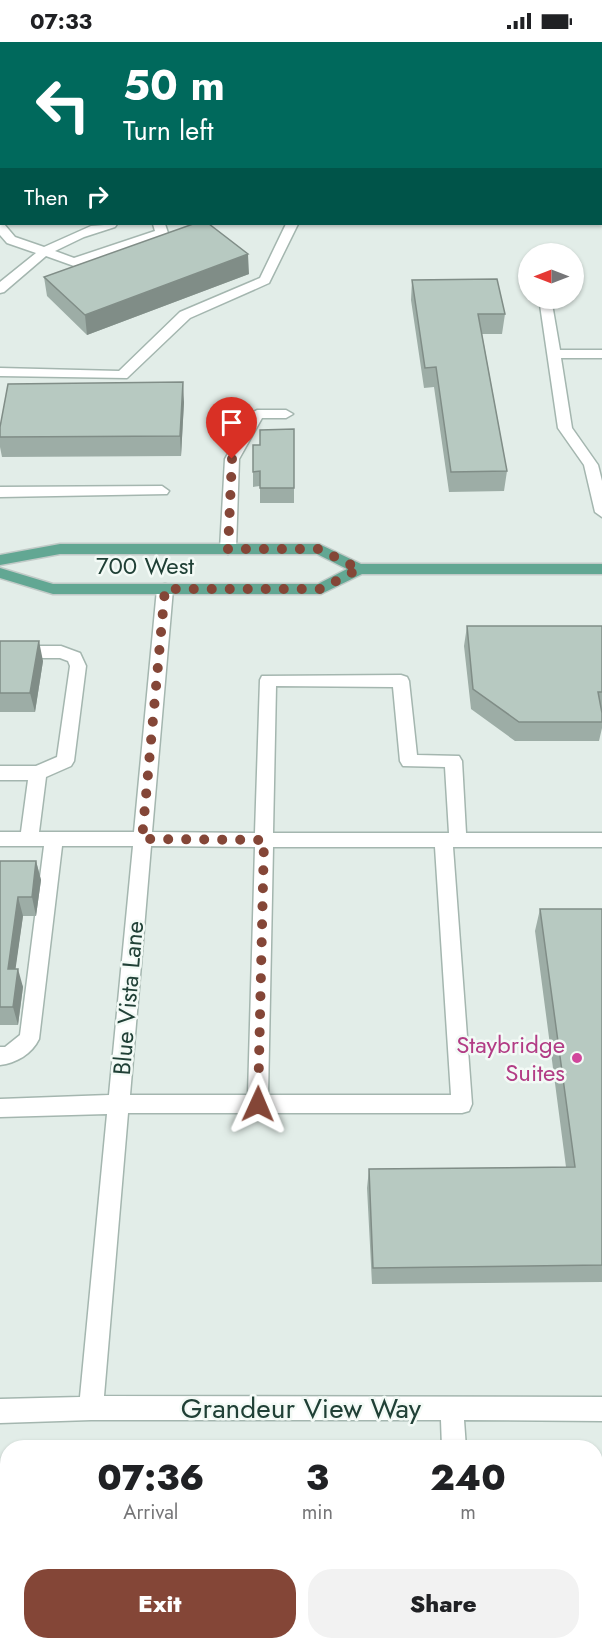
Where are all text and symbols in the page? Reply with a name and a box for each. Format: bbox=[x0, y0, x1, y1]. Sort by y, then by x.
text: 07:33 bbox=[30, 5, 92, 37]
text: 50 m bbox=[123, 55, 225, 116]
icon: left bbox=[24, 66, 102, 144]
text: Turn left bbox=[123, 111, 213, 150]
icon: right bbox=[81, 180, 114, 213]
text: Then bbox=[24, 181, 69, 213]
north arrow bbox=[518, 243, 584, 309]
map controls bbox=[518, 243, 584, 309]
pin bbox=[206, 397, 257, 459]
icon: arrive bbox=[215, 406, 248, 439]
street label: 700 West bbox=[96, 548, 194, 583]
street label: Blue Vista Lane bbox=[104, 919, 152, 1077]
place label: Staybridge Suites bbox=[456, 1027, 565, 1090]
marker: Staybridge Suites bbox=[570, 1051, 584, 1065]
position arrow bbox=[226, 1072, 290, 1136]
street label: Grandeur View Way bbox=[181, 1388, 422, 1429]
text: 07:36 bbox=[97, 1451, 204, 1503]
text: 3 bbox=[306, 1451, 329, 1503]
text: 240 bbox=[430, 1451, 506, 1503]
text: Arrival bbox=[123, 1498, 178, 1527]
text: min bbox=[302, 1498, 333, 1527]
text: m bbox=[460, 1498, 476, 1527]
button: Exit bbox=[24, 1569, 296, 1638]
button: Share bbox=[308, 1569, 579, 1638]

